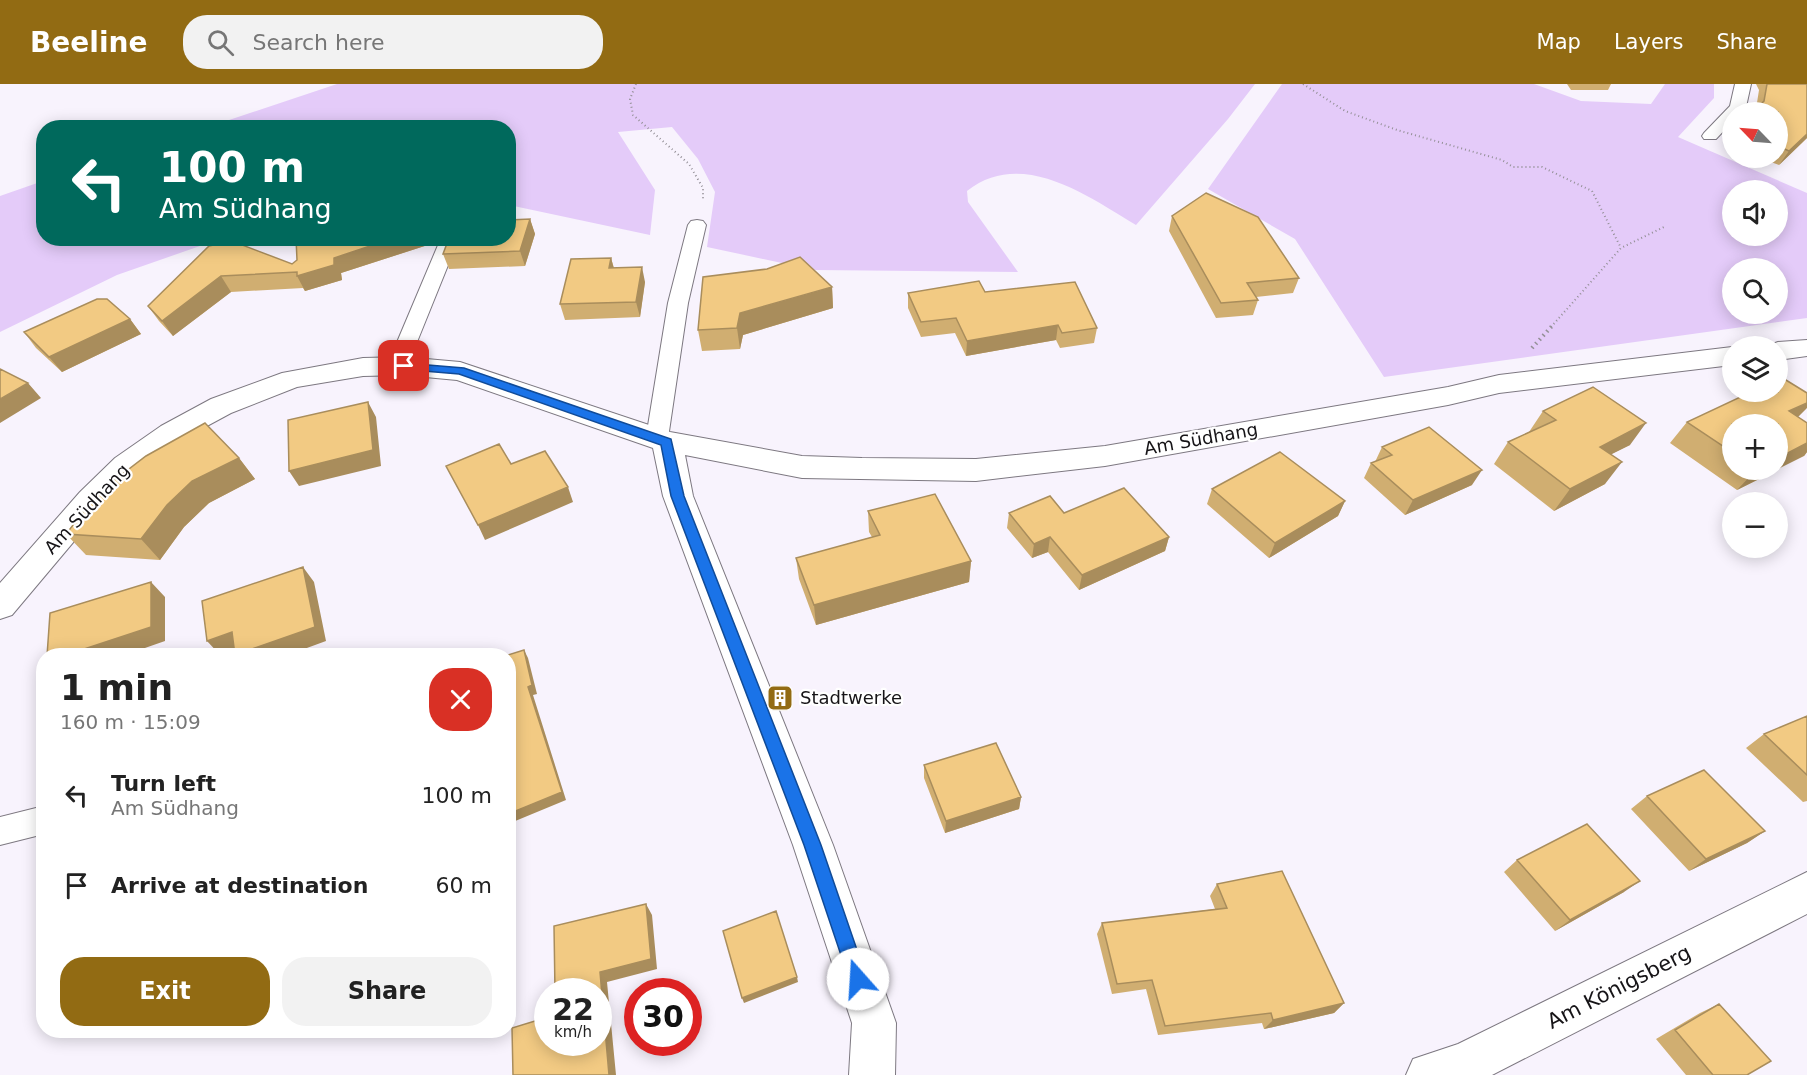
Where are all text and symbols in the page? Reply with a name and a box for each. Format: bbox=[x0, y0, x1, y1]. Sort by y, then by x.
search box bbox=[183, 15, 603, 69]
text: Beeline bbox=[30, 26, 147, 59]
icon: search bbox=[204, 26, 237, 59]
text: Search here bbox=[252, 30, 385, 55]
text: Map bbox=[1537, 30, 1581, 54]
text: Layers bbox=[1614, 30, 1683, 54]
text: Share bbox=[1716, 30, 1777, 54]
north arrow bbox=[1722, 102, 1788, 168]
map controls bbox=[1722, 102, 1788, 558]
text: 100 m bbox=[159, 143, 305, 192]
icon: left bbox=[60, 144, 138, 222]
button: sound bbox=[1722, 180, 1788, 246]
text: Am Südhang bbox=[159, 193, 332, 224]
button: search bbox=[1722, 258, 1788, 324]
button: layers bbox=[1722, 336, 1788, 402]
pin bbox=[378, 340, 429, 391]
icon: arrive bbox=[387, 349, 420, 382]
button: + bbox=[1722, 414, 1788, 480]
street label: Am Südhang bbox=[1142, 418, 1259, 459]
street label: Am Südhang bbox=[40, 459, 134, 558]
button: − bbox=[1722, 492, 1788, 558]
text: 1 min bbox=[60, 667, 173, 708]
button: close bbox=[429, 668, 492, 731]
building icon: Stadtwerke bbox=[765, 683, 795, 713]
place label: Stadtwerke bbox=[800, 687, 902, 708]
text: 160 m · 15:09 bbox=[60, 710, 201, 734]
text: Turn left bbox=[111, 771, 216, 796]
icon: left bbox=[60, 779, 93, 812]
text: 100 m bbox=[422, 783, 492, 808]
text: Am Südhang bbox=[111, 796, 239, 820]
icon: arrive bbox=[60, 869, 93, 902]
text: Arrive at destination bbox=[111, 873, 368, 898]
text: 60 m bbox=[436, 873, 492, 898]
street label: Am Königsberg bbox=[1543, 940, 1695, 1034]
position arrow bbox=[826, 947, 890, 1011]
button: Exit bbox=[60, 957, 270, 1026]
button: Share bbox=[282, 957, 492, 1026]
speed limit sign: 30 bbox=[624, 978, 702, 1056]
text: 22 bbox=[552, 992, 594, 1027]
text: km/h bbox=[554, 1023, 592, 1041]

